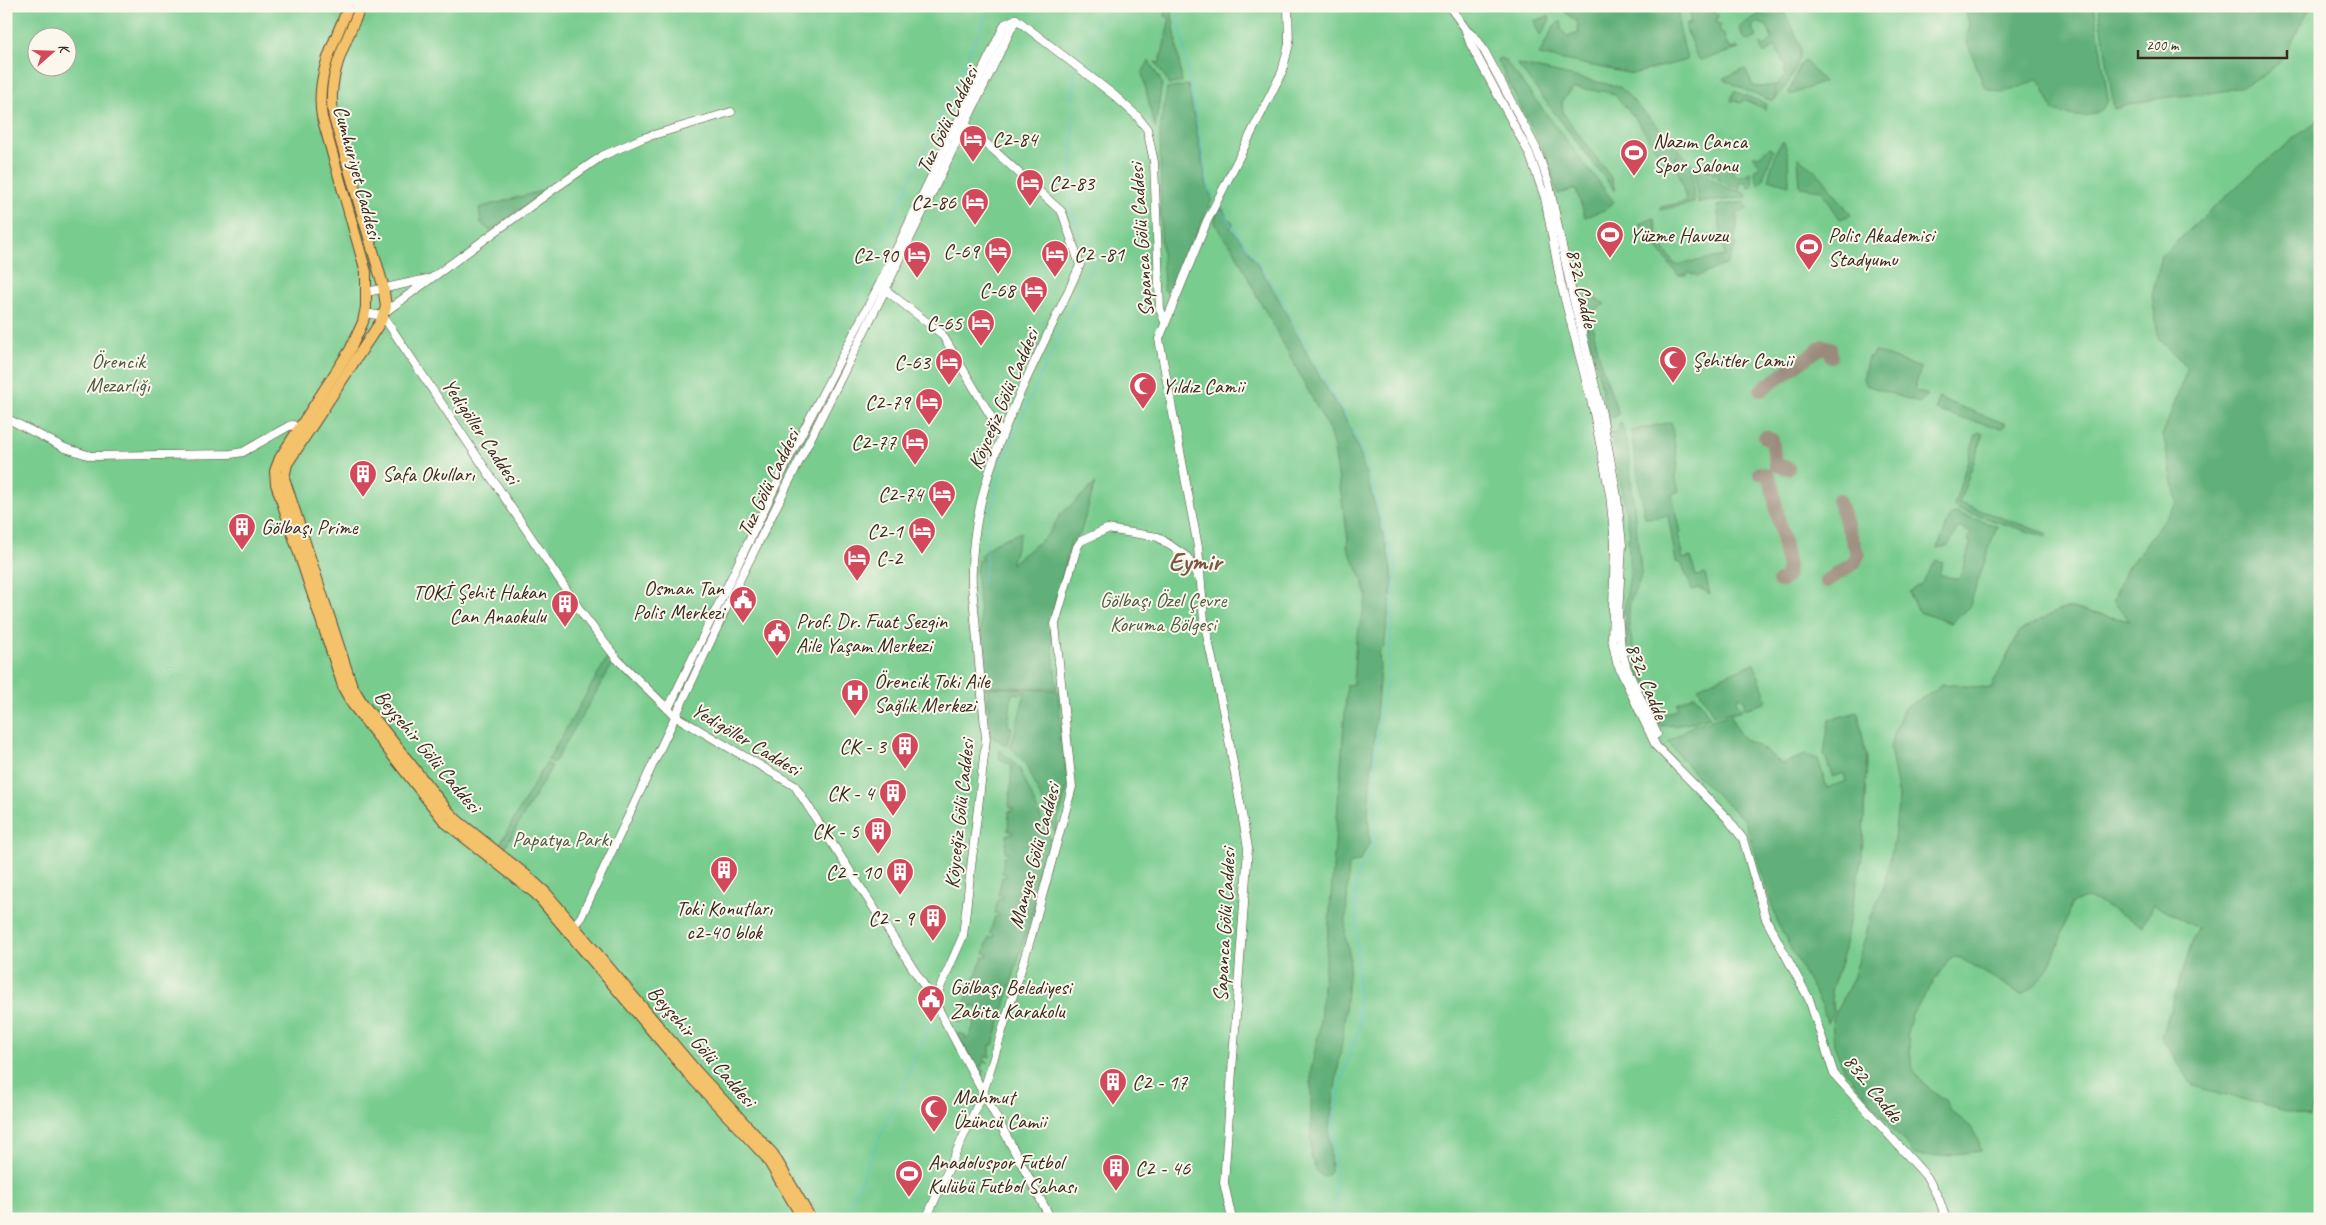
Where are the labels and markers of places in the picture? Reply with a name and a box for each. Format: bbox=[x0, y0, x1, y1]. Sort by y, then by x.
hotel icon: C2-84 bbox=[958, 124, 988, 163]
place label: C2-84 bbox=[992, 126, 1040, 152]
place label: Nazım Canca Spor Salonu bbox=[1653, 128, 1749, 178]
sports icon: Nazım Canca Spor Salonu bbox=[1619, 138, 1649, 177]
hotel icon: C2-83 bbox=[1015, 168, 1045, 207]
place label: C2-83 bbox=[1049, 170, 1096, 196]
hotel icon: C2-86 bbox=[960, 187, 990, 226]
place label: C2-86 bbox=[911, 189, 957, 215]
sports icon: Yüzme Havuzu bbox=[1595, 220, 1625, 259]
place label: Yüzme Havuzu bbox=[1629, 222, 1729, 248]
place label: Polis Akademisi Stadyumu bbox=[1828, 222, 1937, 272]
sports icon: Polis Akademisi Stadyumu bbox=[1794, 232, 1824, 271]
hotel icon: C-69 bbox=[983, 236, 1013, 275]
place label: C-69 bbox=[943, 238, 981, 264]
hotel icon: C2 -81 bbox=[1040, 239, 1070, 278]
hotel icon: C2-90 bbox=[902, 240, 932, 279]
place label: C2 -81 bbox=[1074, 241, 1126, 267]
place label: C2-90 bbox=[853, 242, 900, 268]
hotel icon: C-68 bbox=[1019, 275, 1049, 314]
place label: C-68 bbox=[979, 277, 1018, 303]
hotel icon: C-65 bbox=[966, 308, 996, 347]
place label: C-65 bbox=[926, 310, 964, 336]
mosque icon: Şehitler Camii bbox=[1658, 345, 1688, 384]
hotel icon: C-63 bbox=[934, 347, 964, 386]
place label: Şehitler Camii bbox=[1692, 347, 1796, 373]
place label: C-63 bbox=[894, 349, 932, 375]
mosque icon: Yıldız Camii bbox=[1128, 371, 1158, 410]
place label: Yıldız Camii bbox=[1162, 373, 1247, 399]
hotel icon: C2-79 bbox=[914, 387, 944, 426]
place label: C2-79 bbox=[865, 389, 912, 415]
hotel icon: C2-77 bbox=[900, 427, 930, 466]
place label: C2-77 bbox=[851, 429, 898, 455]
building icon: Safa Okulları bbox=[348, 459, 378, 498]
place label: Safa Okulları bbox=[382, 461, 475, 487]
hotel icon: C2-74 bbox=[927, 479, 957, 518]
place label: C2-74 bbox=[878, 481, 926, 507]
building icon: Gölbaşı Prime bbox=[227, 512, 257, 551]
place label: Gölbaşı Prime bbox=[261, 514, 359, 540]
hotel icon: C2-1 bbox=[907, 516, 937, 555]
place label: C2-1 bbox=[867, 518, 905, 544]
hotel icon: C-2 bbox=[842, 543, 872, 582]
place label: C-2 bbox=[876, 545, 904, 571]
place label: Osman Tan Polis Merkezi bbox=[633, 575, 727, 625]
place label: TOKİ Şehit Hakan Can Anaokulu bbox=[413, 579, 547, 629]
public building icon: Osman Tan Polis Merkezi bbox=[728, 585, 758, 624]
building icon: TOKİ Şehit Hakan Can Anaokulu bbox=[550, 589, 580, 628]
place label: Prof. Dr. Fuat Sezgin Aile Yaşam Merkezi bbox=[796, 608, 948, 658]
public building icon: Prof. Dr. Fuat Sezgin Aile Yaşam Merkezi bbox=[762, 618, 792, 657]
place label: Örencik Toki Aile Sağlık Merkezi bbox=[874, 668, 991, 718]
hospital icon: Örencik Toki Aile Sağlık Merkezi bbox=[840, 678, 870, 717]
building icon: CK - 3 bbox=[890, 731, 920, 770]
place label: CK - 3 bbox=[839, 733, 888, 759]
building icon: CK - 4 bbox=[878, 778, 908, 817]
place label: CK - 4 bbox=[827, 780, 877, 806]
building icon: CK - 5 bbox=[863, 816, 893, 855]
place label: CK - 5 bbox=[812, 818, 861, 844]
building icon: Toki Konutları c2-40 blok bbox=[709, 855, 739, 894]
building icon: C2 - 10 bbox=[885, 857, 915, 896]
place label: C2 - 10 bbox=[826, 859, 883, 885]
place label: Toki Konutları c2-40 blok bbox=[676, 895, 773, 945]
building icon: C2 - 9 bbox=[918, 903, 948, 942]
place label: C2 - 9 bbox=[868, 905, 916, 931]
place label: Gölbaşı Belediyesi Zabita Karakolu bbox=[950, 974, 1074, 1024]
public building icon: Gölbaşı Belediyesi Zabita Karakolu bbox=[916, 984, 946, 1023]
building icon: C2 - 17 bbox=[1098, 1067, 1128, 1106]
place label: C2 - 17 bbox=[1132, 1069, 1189, 1095]
place label: Mahmut Üzüncü Camii bbox=[953, 1084, 1049, 1134]
mosque icon: Mahmut Üzüncü Camii bbox=[919, 1094, 949, 1133]
place label: Anadoluspor Futbol Kulübü Futbol Sahası bbox=[928, 1149, 1078, 1199]
building icon: C2 - 46 bbox=[1101, 1153, 1131, 1192]
place label: C2 - 46 bbox=[1135, 1155, 1191, 1181]
sports icon: Anadoluspor Futbol Kulübü Futbol Sahası bbox=[894, 1159, 924, 1198]

